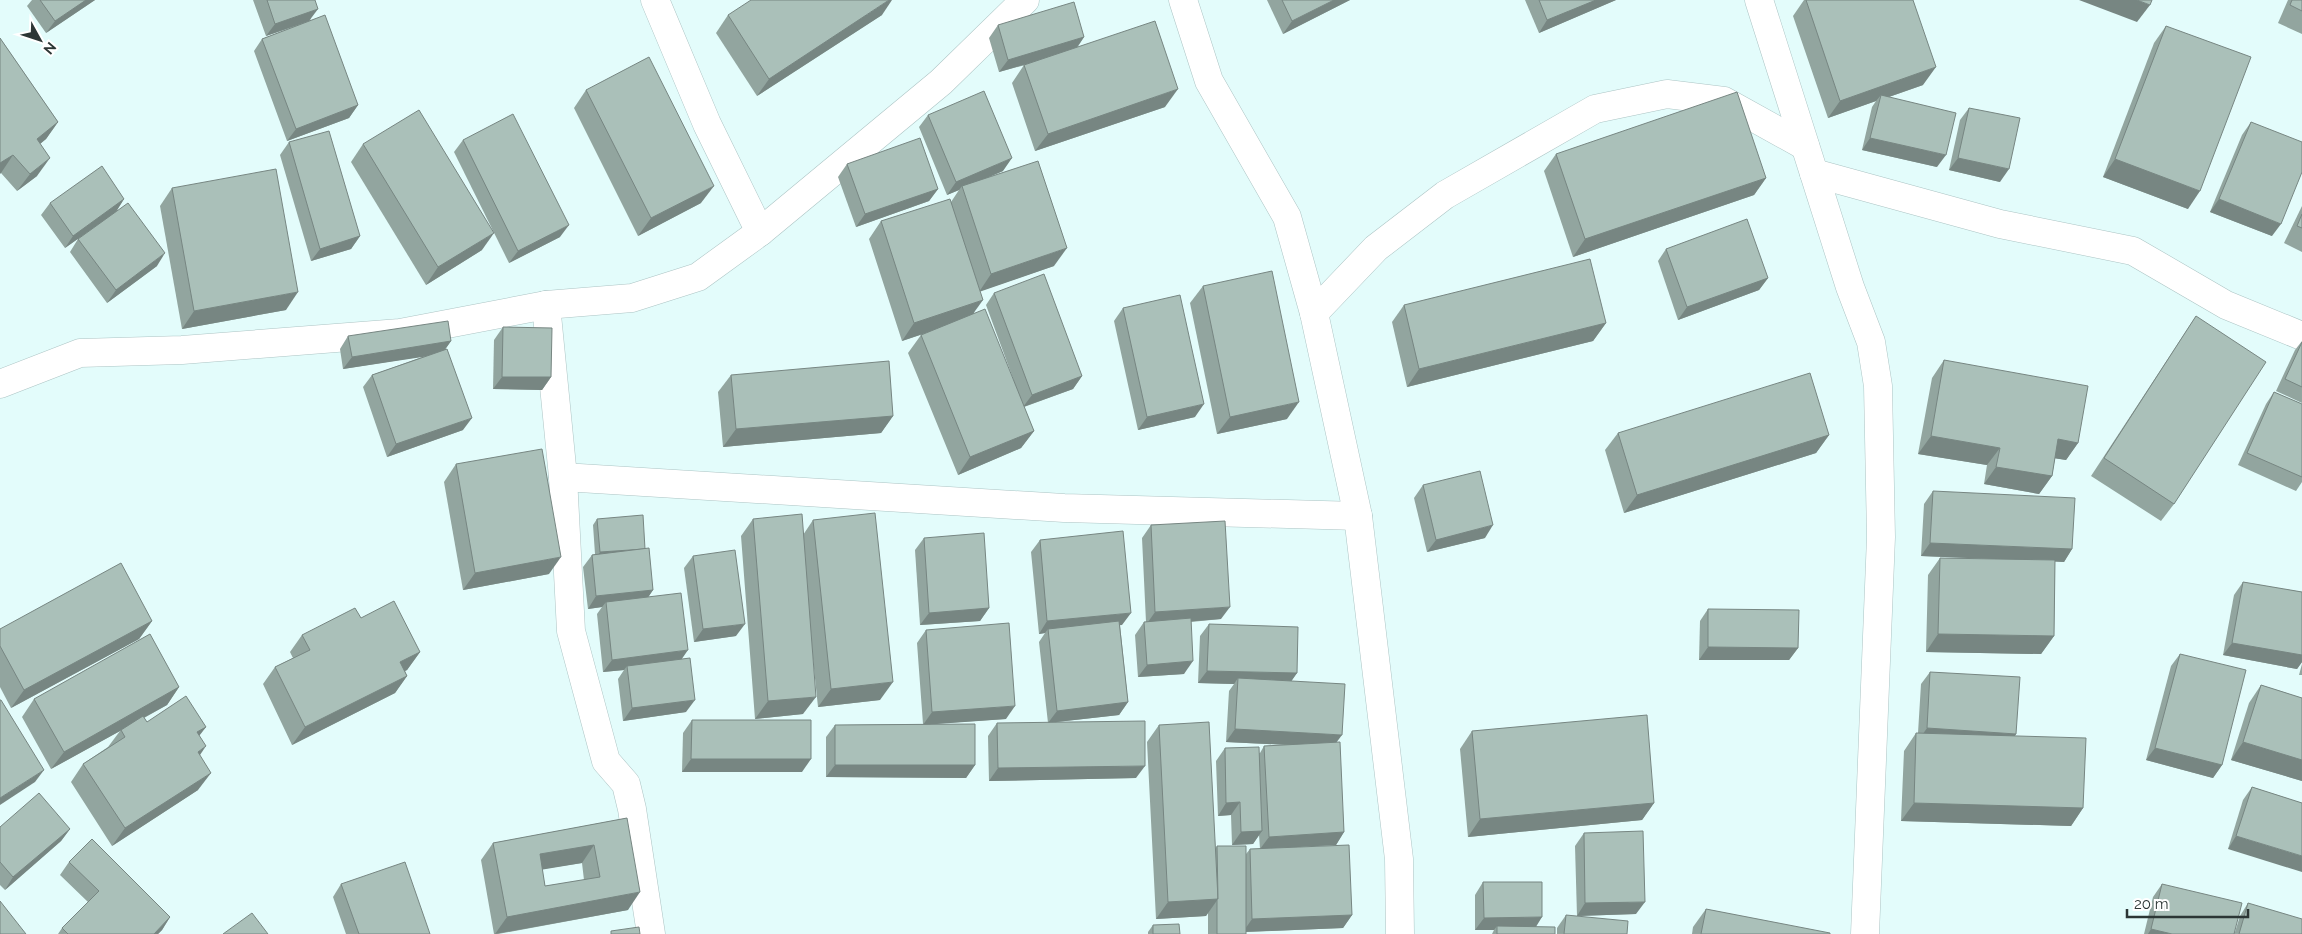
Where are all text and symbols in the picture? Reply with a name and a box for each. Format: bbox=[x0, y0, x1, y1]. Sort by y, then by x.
north arrow bbox=[15, 15, 65, 65]
text: N bbox=[40, 39, 60, 58]
scale bar bbox=[2127, 886, 2248, 918]
text: 20 m bbox=[2134, 895, 2169, 913]

